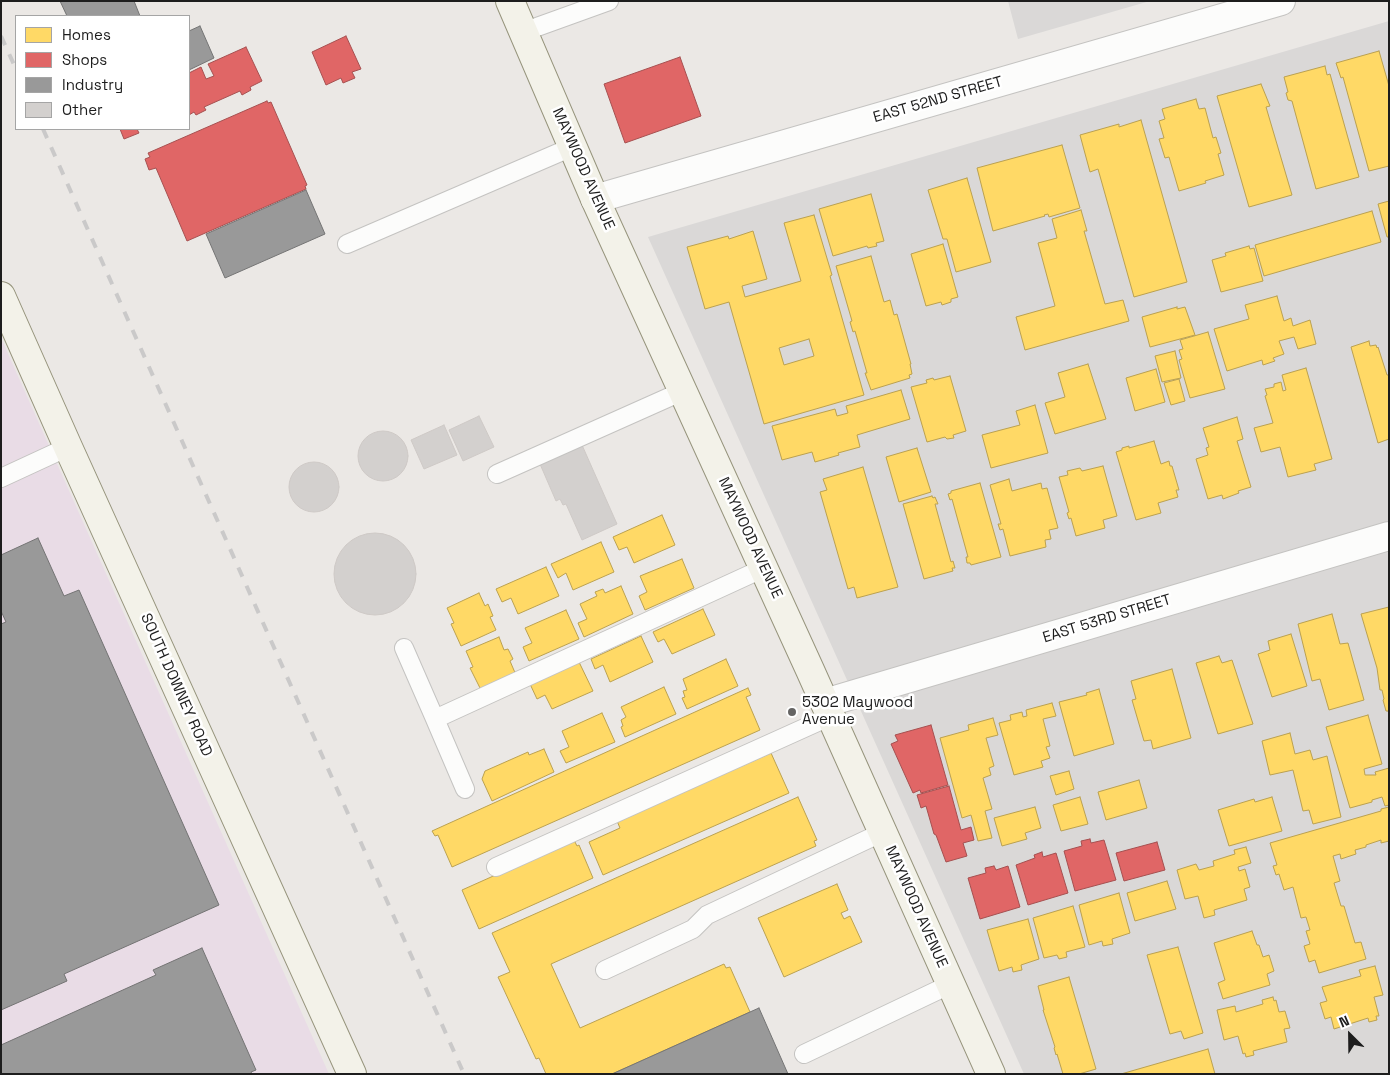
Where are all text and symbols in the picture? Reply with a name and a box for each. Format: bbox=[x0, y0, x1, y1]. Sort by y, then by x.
legend bbox=[15, 15, 190, 130]
text: Homes bbox=[62, 25, 111, 44]
text: Shops bbox=[62, 50, 107, 69]
street label: EAST 52ND STREET bbox=[871, 73, 1005, 127]
text: Industry bbox=[62, 75, 123, 94]
text: Other bbox=[62, 100, 103, 119]
street label: MAYWOOD AVENUE bbox=[548, 105, 618, 233]
street label: MAYWOOD AVENUE bbox=[714, 475, 786, 601]
street label: EAST 53RD STREET bbox=[1041, 591, 1173, 647]
street label: SOUTH DOWNEY ROAD bbox=[136, 611, 216, 759]
place label: 5302 Maywood Avenue bbox=[802, 694, 913, 729]
marker: 5302 Maywood Avenue bbox=[786, 706, 798, 718]
street label: MAYWOOD AVENUE bbox=[881, 843, 951, 971]
north arrow bbox=[1325, 1010, 1375, 1060]
text: N bbox=[1336, 1011, 1352, 1031]

